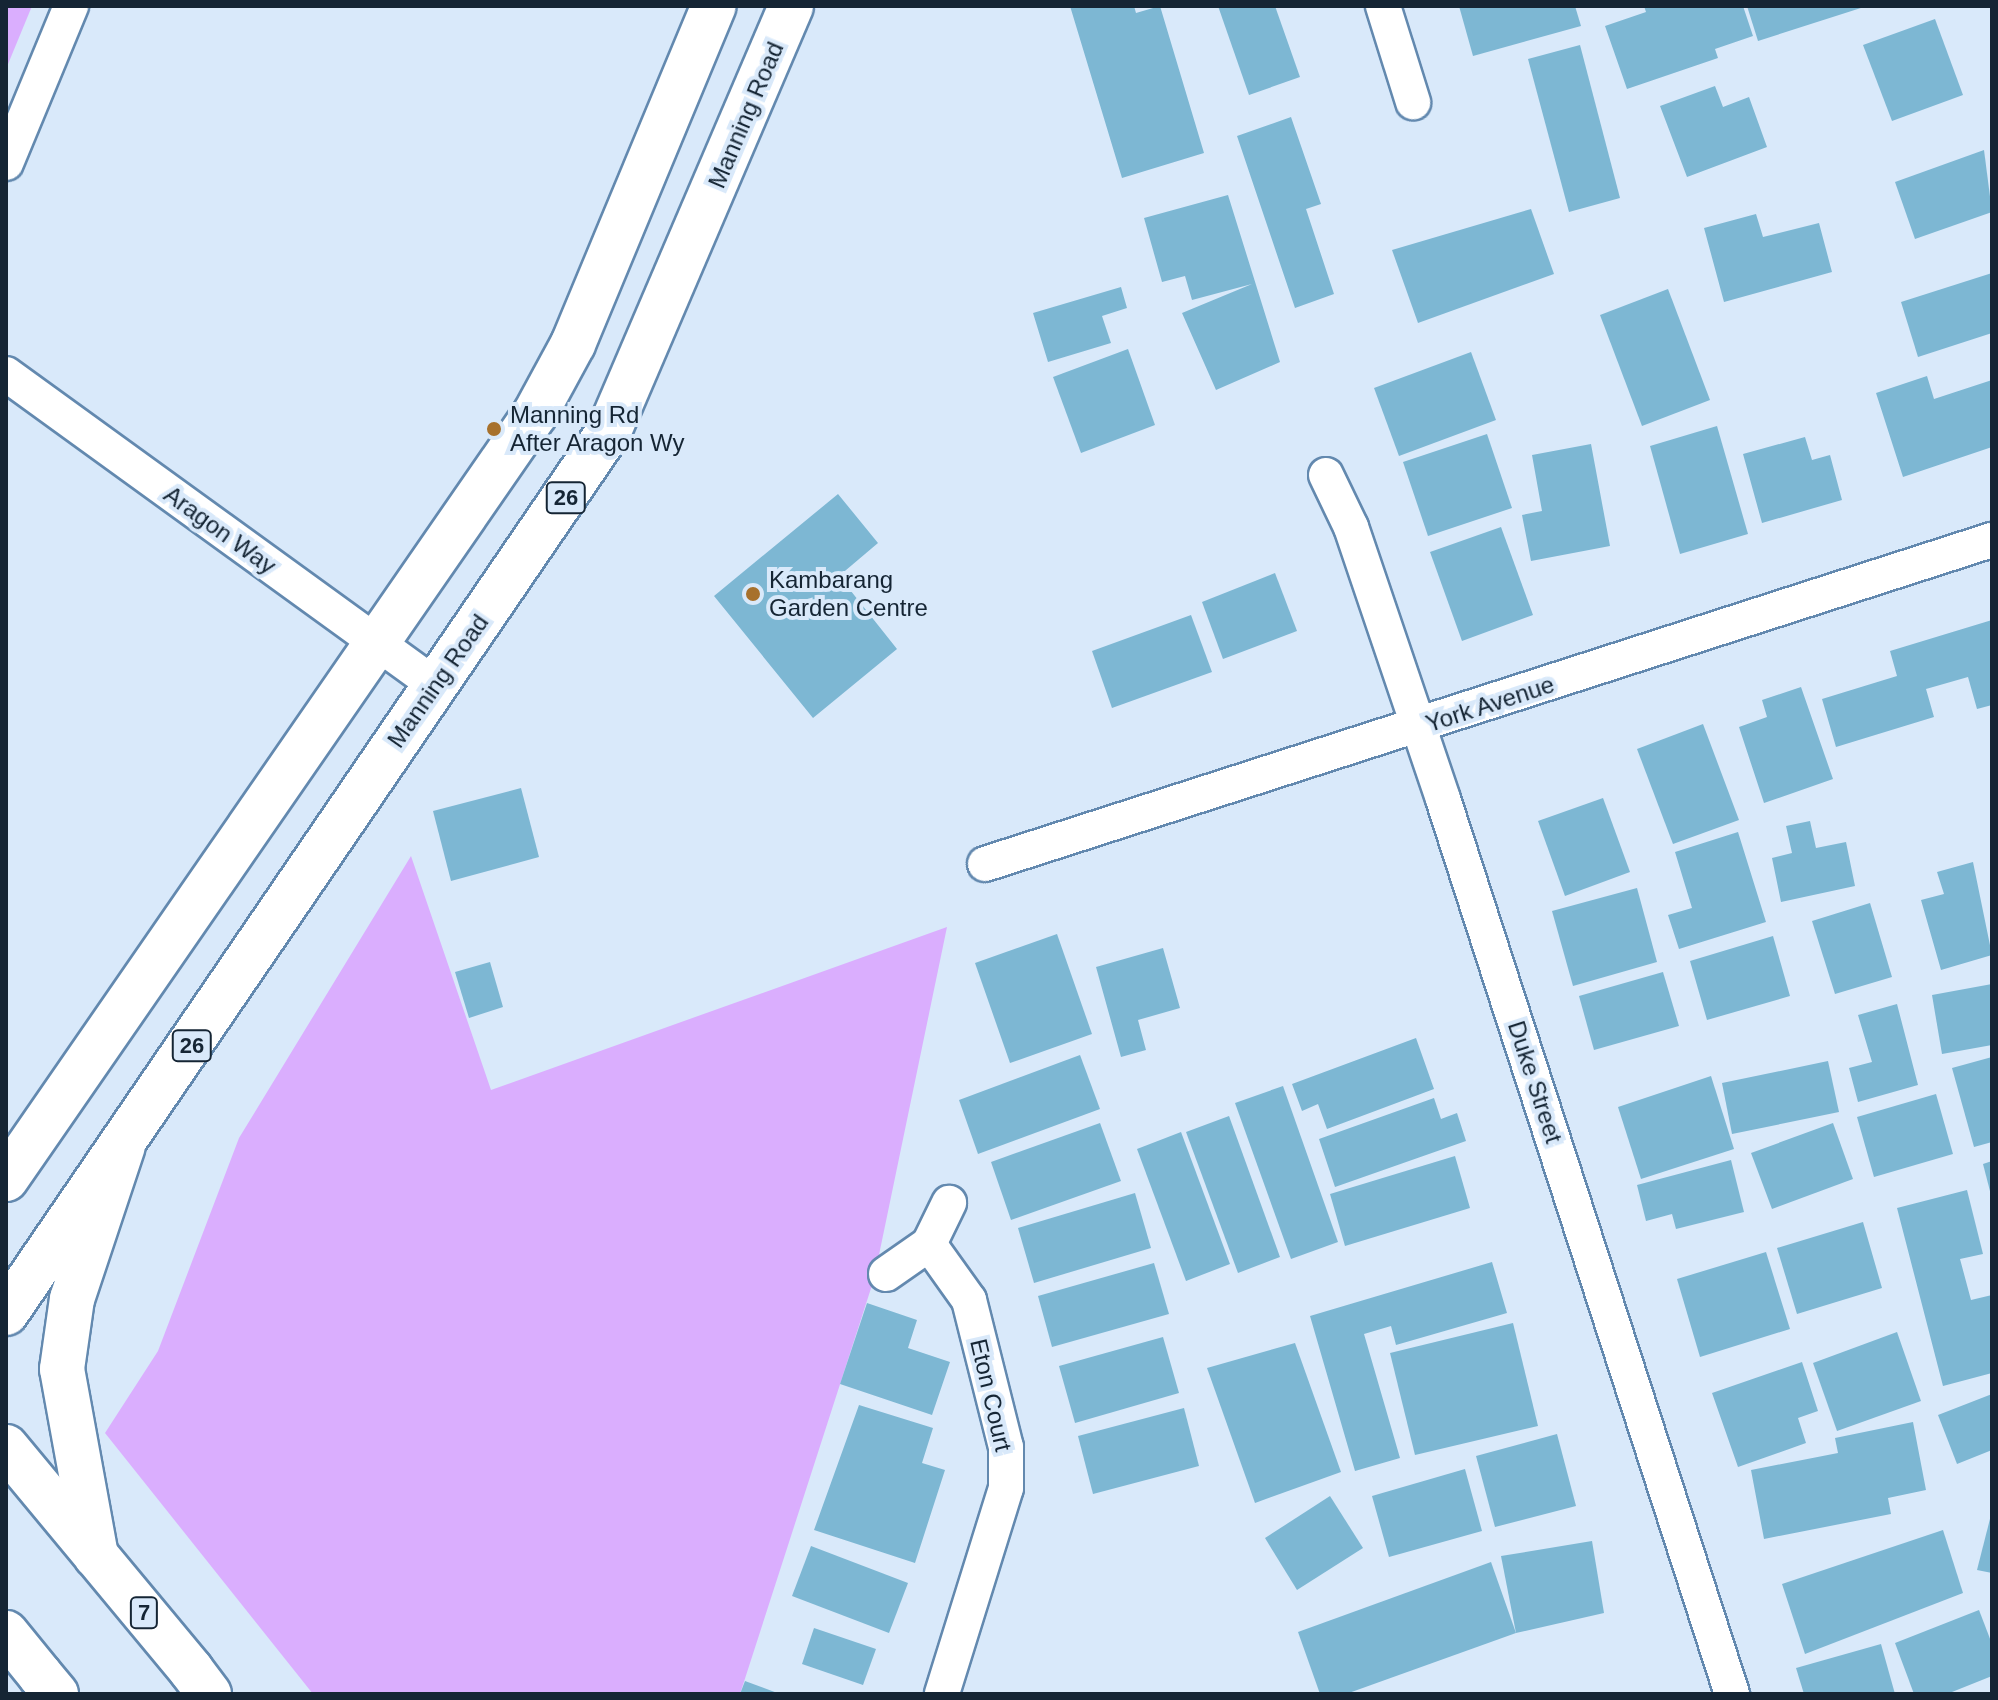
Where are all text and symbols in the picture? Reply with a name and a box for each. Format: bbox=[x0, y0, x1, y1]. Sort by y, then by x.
street label: Manning Road bbox=[702, 38, 790, 192]
place label: Manning Rd After Aragon Wy bbox=[510, 401, 686, 457]
marker: Manning Rd After Aragon Wy bbox=[485, 420, 503, 438]
street label: Aragon Way bbox=[158, 480, 282, 580]
road number: 26 bbox=[544, 480, 588, 516]
place label: Kambarang Garden Centre bbox=[769, 566, 928, 622]
marker: Kambarang Garden Centre bbox=[744, 585, 762, 603]
street label: Manning Road bbox=[381, 609, 495, 753]
street label: York Avenue bbox=[1421, 669, 1559, 739]
street label: Duke Street bbox=[1502, 1017, 1568, 1147]
road number: 26 bbox=[170, 1028, 214, 1064]
street label: Eton Court bbox=[964, 1336, 1018, 1454]
road number: 7 bbox=[128, 1595, 160, 1631]

